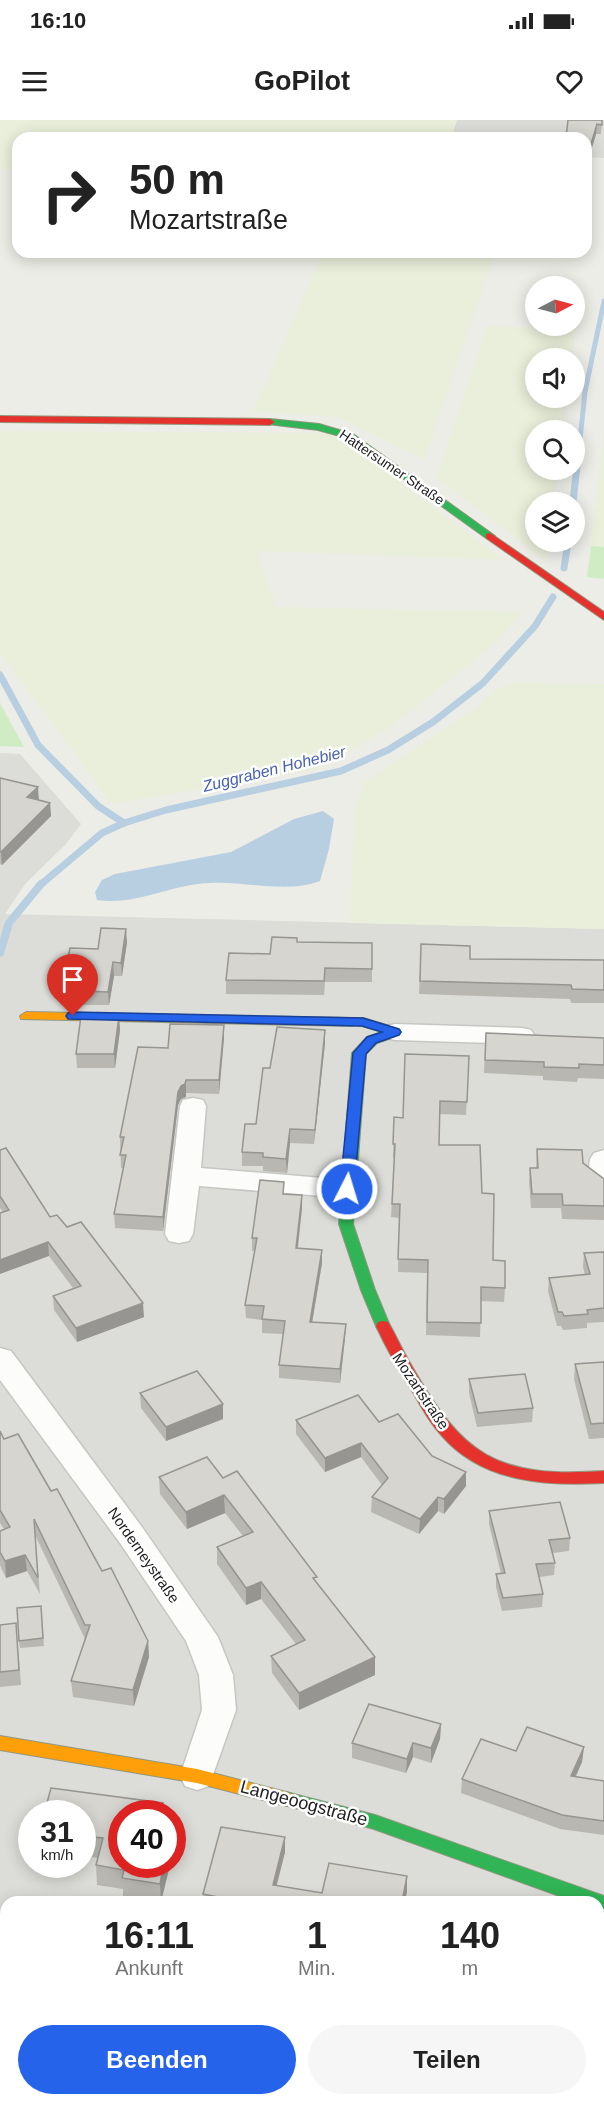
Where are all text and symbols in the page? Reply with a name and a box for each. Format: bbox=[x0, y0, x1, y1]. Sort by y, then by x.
text: 16:10 bbox=[30, 8, 86, 33]
icon: menu bbox=[18, 65, 51, 98]
icon: heart bbox=[553, 65, 586, 98]
text: GoPilot bbox=[254, 66, 350, 96]
icon: right bbox=[30, 156, 108, 234]
text: 50 m bbox=[129, 156, 225, 203]
text: Mozartstraße bbox=[129, 205, 288, 235]
north arrow bbox=[525, 276, 585, 336]
map controls bbox=[525, 276, 585, 552]
button: sound bbox=[525, 348, 585, 408]
button: search bbox=[525, 420, 585, 480]
street label: Hattersumer Straße bbox=[337, 426, 448, 508]
button: layers bbox=[525, 492, 585, 552]
water label: Zuggraben Hohebier bbox=[200, 743, 348, 795]
pin bbox=[47, 954, 98, 1016]
icon: arrive bbox=[56, 963, 89, 996]
position arrow bbox=[315, 1157, 379, 1221]
street label: Mozartstraße bbox=[389, 1350, 453, 1432]
street label: Norderneystraße bbox=[105, 1504, 183, 1606]
street label: Langeoogstraße bbox=[238, 1776, 370, 1830]
speed limit sign: 40 bbox=[108, 1800, 186, 1878]
text: 31 bbox=[40, 1815, 74, 1848]
text: km/h bbox=[41, 1846, 73, 1863]
text: 16:11 bbox=[104, 1915, 194, 1956]
text: 1 bbox=[307, 1915, 327, 1956]
text: 140 bbox=[440, 1915, 500, 1956]
text: Ankunft bbox=[115, 1957, 183, 1979]
text: Min. bbox=[298, 1957, 336, 1979]
text: m bbox=[462, 1957, 478, 1979]
button: Beenden bbox=[18, 2025, 296, 2094]
button: Teilen bbox=[308, 2025, 586, 2094]

